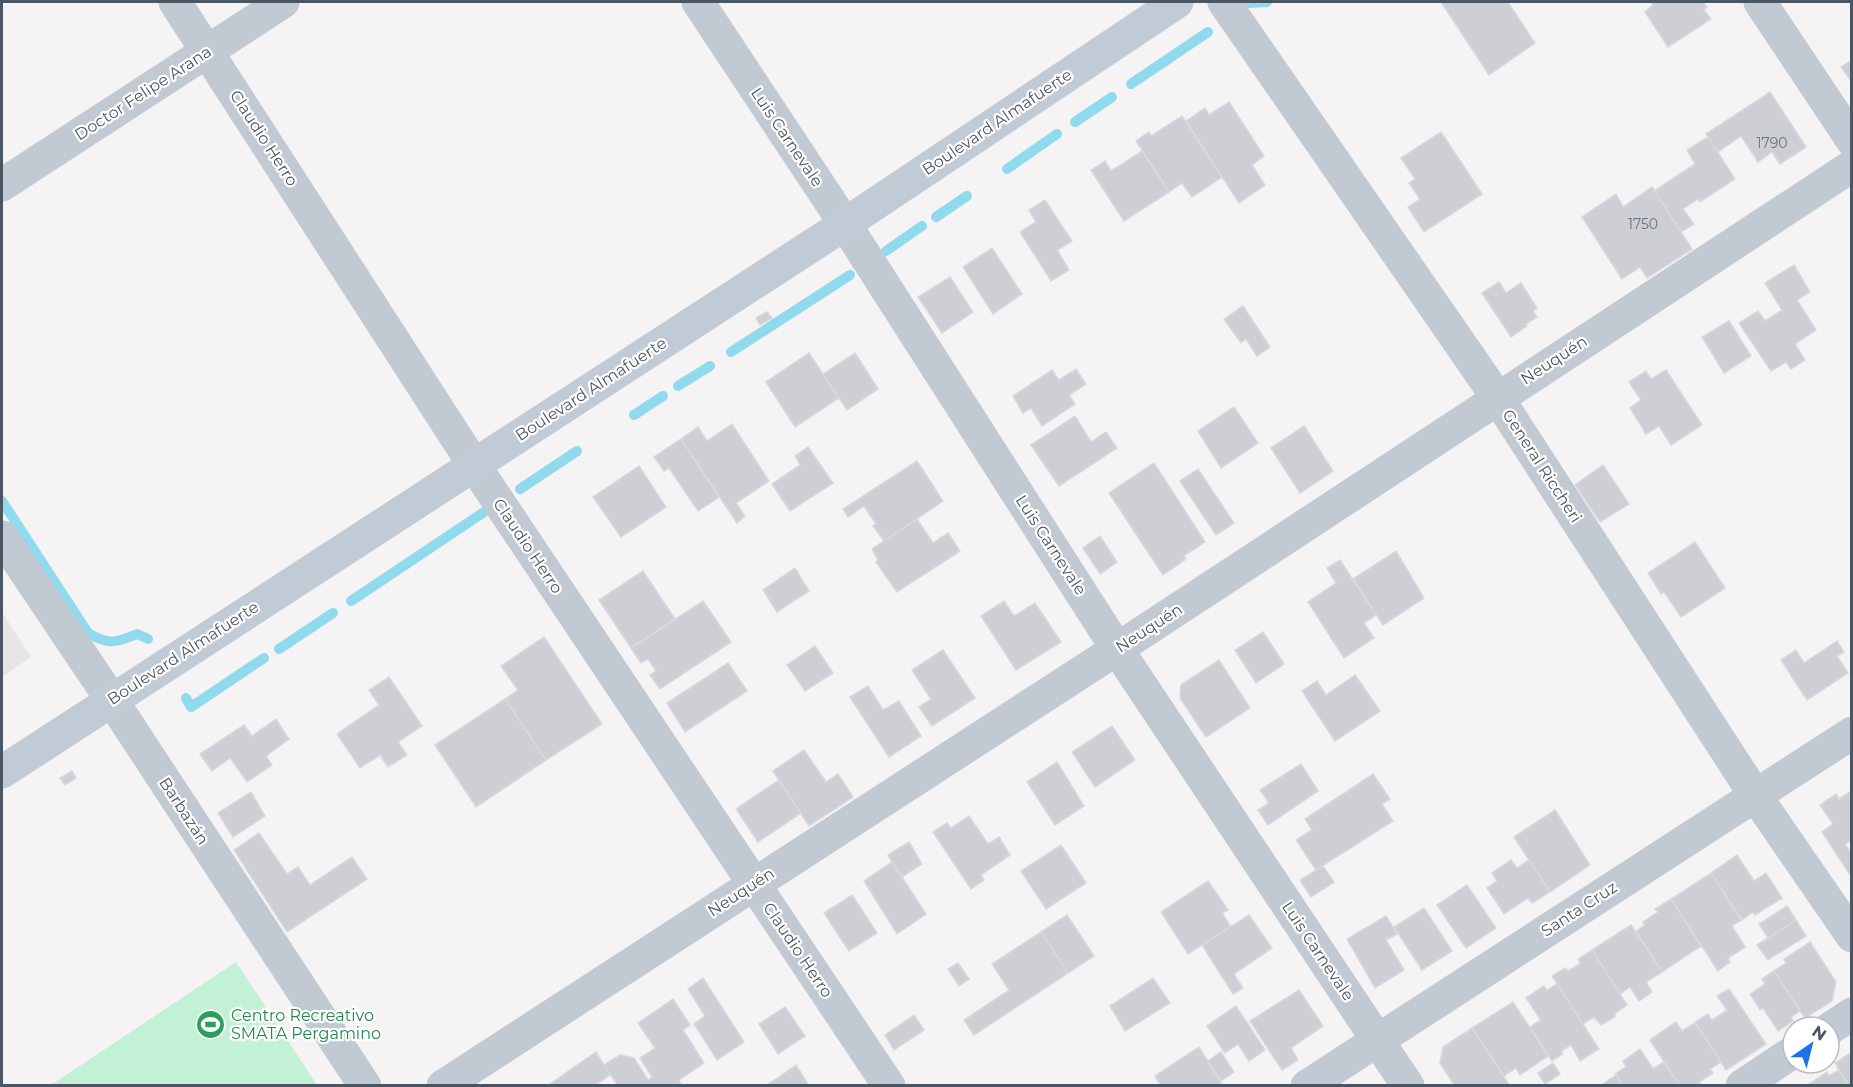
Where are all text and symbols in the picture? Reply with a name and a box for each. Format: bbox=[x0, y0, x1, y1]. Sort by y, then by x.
street label: Doctor Felipe Arana bbox=[71, 42, 215, 144]
street label: Boulevard Almafuerte bbox=[919, 65, 1075, 179]
street label: Luis Carnevale bbox=[747, 84, 827, 190]
street label: Claudio Herro bbox=[226, 87, 302, 189]
house number: 1790 bbox=[1756, 134, 1788, 152]
house number: 1750 bbox=[1628, 215, 1658, 233]
street label: Neuquén bbox=[1517, 331, 1591, 389]
street label: Boulevard Almafuerte bbox=[512, 333, 670, 445]
street label: General Riccheri bbox=[1498, 406, 1586, 526]
street label: Luis Carnevale bbox=[1012, 491, 1090, 599]
street label: Claudio Herro bbox=[489, 495, 567, 597]
street label: Boulevard Almafuerte bbox=[104, 597, 262, 709]
street label: Neuquén bbox=[1112, 599, 1186, 657]
street label: Barbazán bbox=[155, 774, 213, 848]
street label: Neuquén bbox=[704, 863, 778, 921]
street label: Santa Cruz bbox=[1538, 877, 1620, 941]
street label: Luis Carnevale bbox=[1278, 898, 1358, 1004]
street label: Claudio Herro bbox=[759, 899, 837, 1001]
place label: Centro Recreativo SMATA Pergamino bbox=[231, 1006, 381, 1043]
sports icon: Centro Recreativo SMATA Pergamino bbox=[194, 1008, 226, 1040]
north arrow bbox=[1781, 1015, 1841, 1075]
text: N bbox=[1809, 1022, 1830, 1045]

